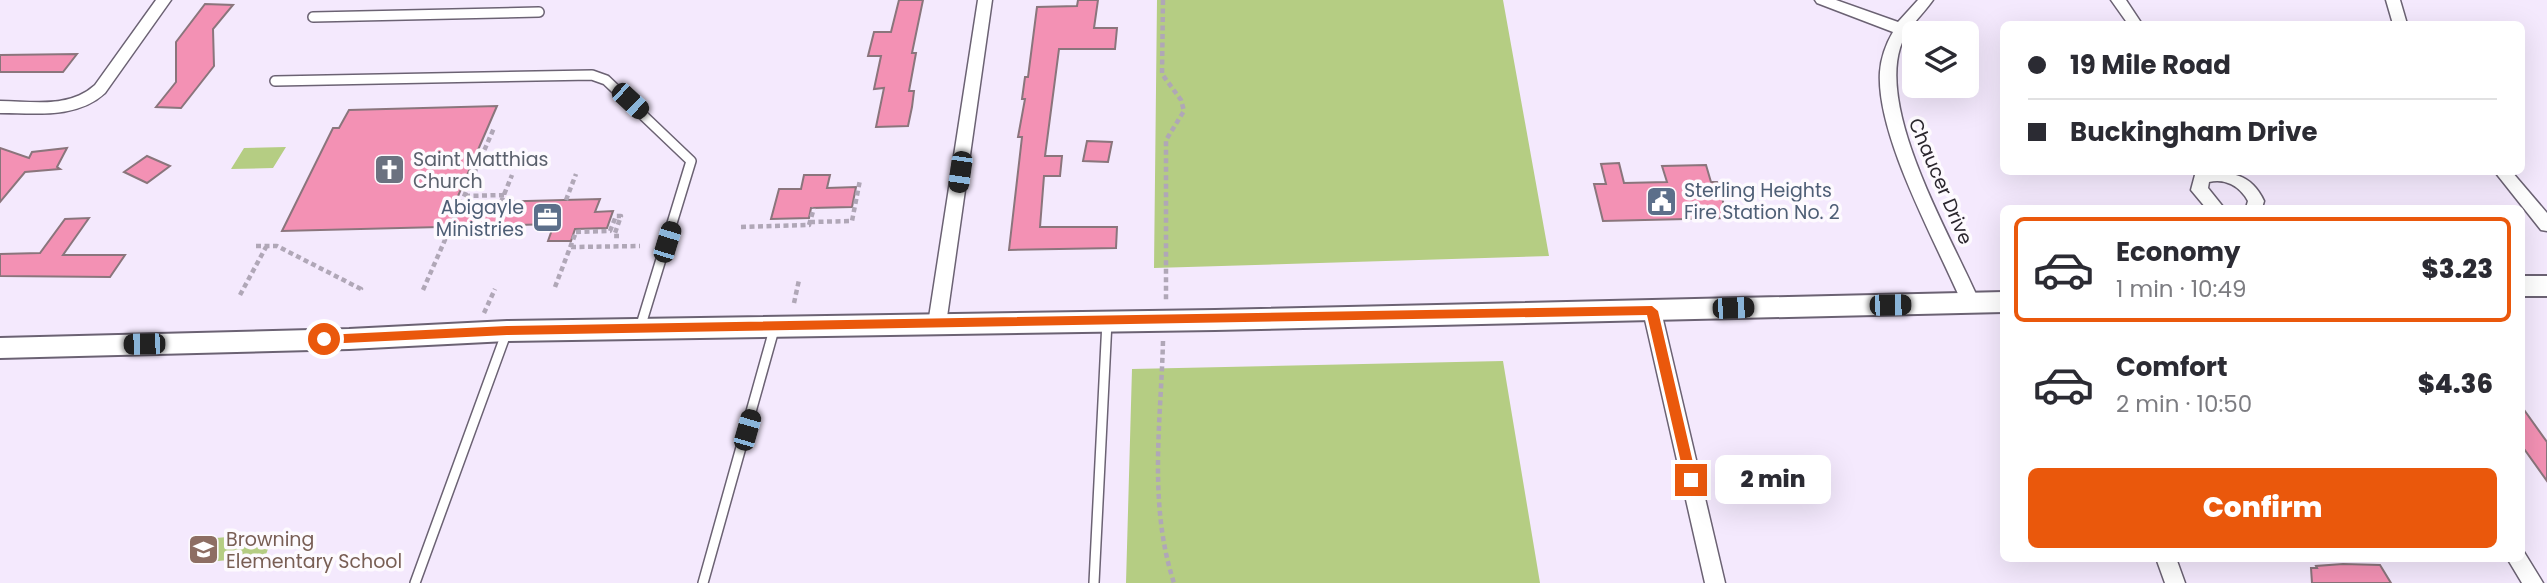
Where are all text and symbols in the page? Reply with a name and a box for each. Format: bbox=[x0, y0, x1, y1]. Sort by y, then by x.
map controls bbox=[1902, 21, 1979, 98]
button: layers bbox=[1902, 21, 1979, 98]
text: 19 Mile Road bbox=[2070, 47, 2231, 83]
car bbox=[608, 79, 653, 123]
street label: Chaucer Drive bbox=[1902, 114, 1979, 249]
text: Buckingham Drive bbox=[2070, 114, 2318, 150]
place label: Saint Matthias Church bbox=[413, 146, 548, 195]
car bbox=[947, 150, 974, 194]
church icon: Saint Matthias Church bbox=[373, 153, 407, 187]
place label: Sterling Heights Fire Station No. 2 bbox=[1684, 177, 1840, 226]
public building icon: Sterling Heights Fire Station No. 2 bbox=[1644, 184, 1678, 218]
place label: Abigayle Ministries bbox=[436, 194, 524, 243]
office icon: Abigayle Ministries bbox=[530, 201, 564, 235]
car bbox=[651, 219, 684, 265]
text: Economy bbox=[2116, 234, 2240, 270]
icon: car bbox=[2032, 238, 2095, 301]
text: $3.23 bbox=[2421, 251, 2493, 287]
text: 1 min · 10:49 bbox=[2116, 273, 2246, 305]
car bbox=[1869, 294, 1912, 316]
car bbox=[1712, 297, 1755, 319]
route start bbox=[308, 323, 340, 355]
car bbox=[123, 333, 166, 355]
text: Comfort bbox=[2116, 349, 2228, 385]
icon: car bbox=[2032, 353, 2095, 416]
text: $4.36 bbox=[2418, 366, 2493, 402]
text: 2 min · 10:50 bbox=[2116, 388, 2252, 420]
car bbox=[732, 407, 763, 453]
callout: 2 min bbox=[1716, 456, 1831, 504]
text: 2 min bbox=[1741, 463, 1805, 495]
route end bbox=[1675, 464, 1707, 496]
button: Confirm bbox=[2028, 468, 2497, 548]
place label: Browning Elementary School bbox=[226, 526, 402, 575]
school or university icon: Browning Elementary School bbox=[186, 533, 220, 567]

